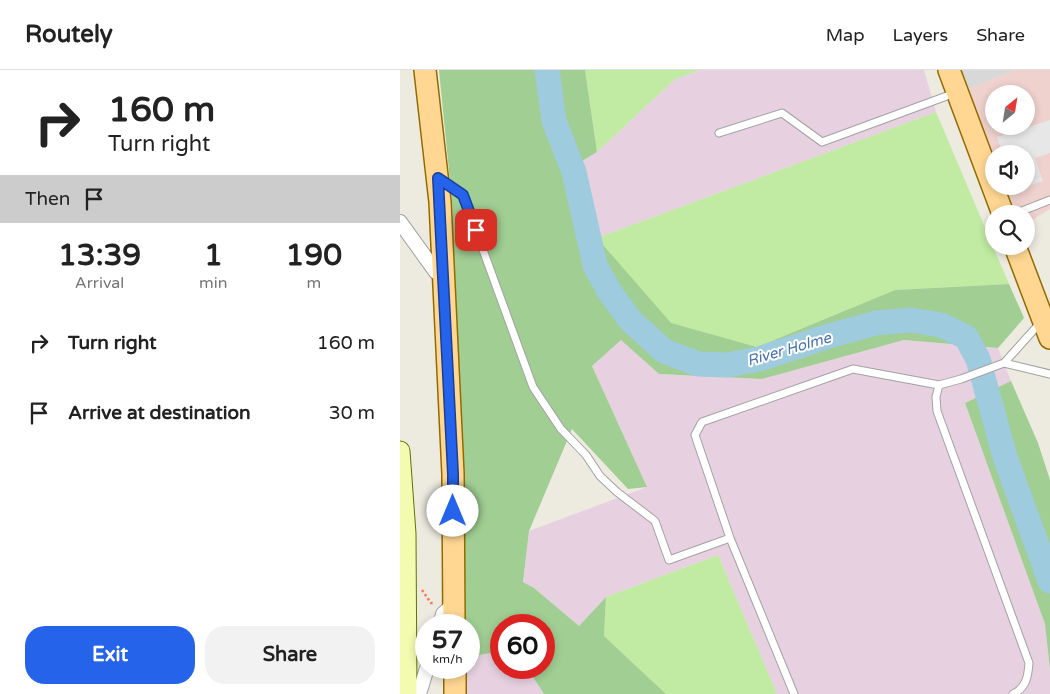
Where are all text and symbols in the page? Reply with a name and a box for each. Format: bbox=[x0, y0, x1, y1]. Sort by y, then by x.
text: Routely bbox=[25, 20, 113, 49]
text: Map bbox=[826, 24, 865, 46]
text: Layers bbox=[893, 24, 948, 46]
text: Share bbox=[976, 24, 1025, 46]
north arrow bbox=[985, 85, 1035, 135]
map controls bbox=[985, 85, 1035, 255]
text: 160 m bbox=[108, 89, 215, 131]
icon: right bbox=[25, 90, 90, 155]
text: Turn right bbox=[108, 131, 210, 157]
button: sound bbox=[985, 145, 1035, 195]
icon: arrive bbox=[80, 185, 108, 213]
text: Then bbox=[25, 188, 70, 210]
button: search bbox=[985, 205, 1035, 255]
pin bbox=[455, 209, 497, 251]
icon: arrive bbox=[462, 216, 490, 244]
text: 13:39 bbox=[58, 237, 141, 274]
text: 1 bbox=[204, 237, 223, 274]
text: 190 bbox=[286, 237, 342, 274]
text: Arrival bbox=[75, 273, 124, 293]
text: min bbox=[199, 273, 228, 293]
text: m bbox=[306, 273, 321, 293]
water label: River Holme bbox=[745, 328, 835, 370]
icon: right bbox=[25, 329, 53, 357]
text: Turn right bbox=[68, 332, 156, 354]
text: 160 m bbox=[317, 332, 375, 354]
icon: arrive bbox=[25, 399, 53, 427]
text: Arrive at destination bbox=[68, 402, 251, 424]
text: 30 m bbox=[329, 402, 375, 424]
position arrow bbox=[426, 484, 478, 536]
speed limit sign: 60 bbox=[490, 614, 555, 679]
text: 57 bbox=[432, 625, 463, 655]
button: Exit bbox=[25, 626, 195, 684]
button: Share bbox=[205, 626, 375, 684]
text: km/h bbox=[432, 652, 463, 666]

